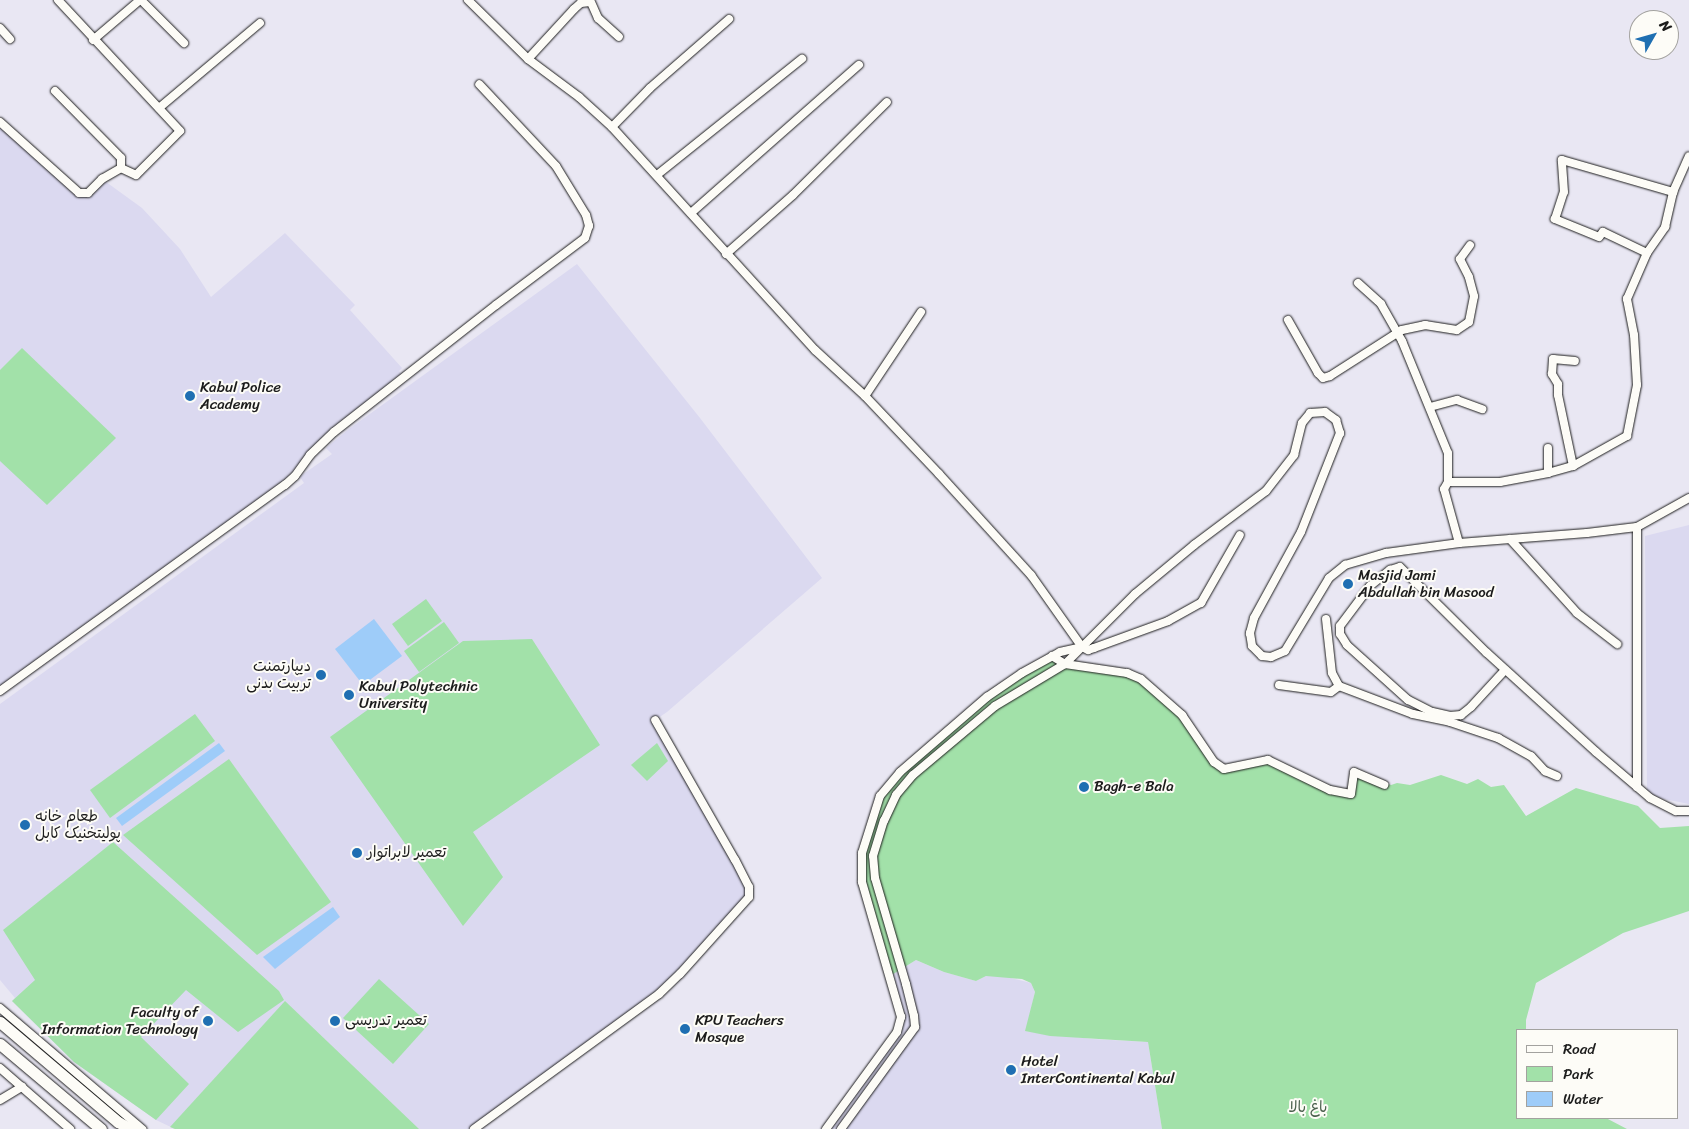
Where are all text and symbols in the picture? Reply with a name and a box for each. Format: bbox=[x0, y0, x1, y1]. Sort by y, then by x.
north arrow bbox=[1629, 10, 1679, 60]
text: N bbox=[1653, 15, 1678, 38]
place label: Kabul Police Academy bbox=[200, 378, 281, 413]
marker: Kabul Police Academy bbox=[184, 390, 196, 402]
place label: Masjid Jami Abdullah bin Masood bbox=[1358, 566, 1494, 601]
marker: Masjid Jami Abdullah bin Masood bbox=[1342, 578, 1354, 590]
place label: دیپارتمنت تربیت بدنی bbox=[246, 657, 311, 692]
marker: دیپارتمنت تربیت بدنی bbox=[315, 669, 327, 681]
place label: Kabul Polytechnic University bbox=[359, 677, 478, 712]
marker: Kabul Polytechnic University bbox=[343, 689, 355, 701]
place label: Bagh-e Bala bbox=[1094, 778, 1174, 796]
marker: Bagh-e Bala bbox=[1078, 781, 1090, 793]
place label: طعام خانه پولیتخنیک کابل bbox=[35, 807, 121, 842]
marker: طعام خانه پولیتخنیک کابل bbox=[19, 819, 31, 831]
place label: تعمیر لابراتوار bbox=[367, 844, 446, 862]
marker: تعمیر لابراتوار bbox=[351, 847, 363, 859]
place label: Faculty of Information Technology bbox=[42, 1003, 198, 1038]
place label: KPU Teachers Mosque bbox=[695, 1011, 785, 1046]
place label: تعمیر تدریسی bbox=[345, 1012, 427, 1030]
marker: Faculty of Information Technology bbox=[202, 1015, 214, 1027]
marker: تعمیر تدریسی bbox=[329, 1015, 341, 1027]
marker: KPU Teachers Mosque bbox=[679, 1023, 691, 1035]
legend bbox=[1516, 1029, 1679, 1119]
text: Road bbox=[1563, 1036, 1595, 1062]
place label: Hotel InterContinental Kabul bbox=[1021, 1052, 1175, 1087]
text: Park bbox=[1563, 1061, 1594, 1087]
marker: Hotel InterContinental Kabul bbox=[1005, 1064, 1017, 1076]
text: Water bbox=[1563, 1086, 1603, 1112]
park label: باغ بالا bbox=[1289, 1099, 1327, 1117]

